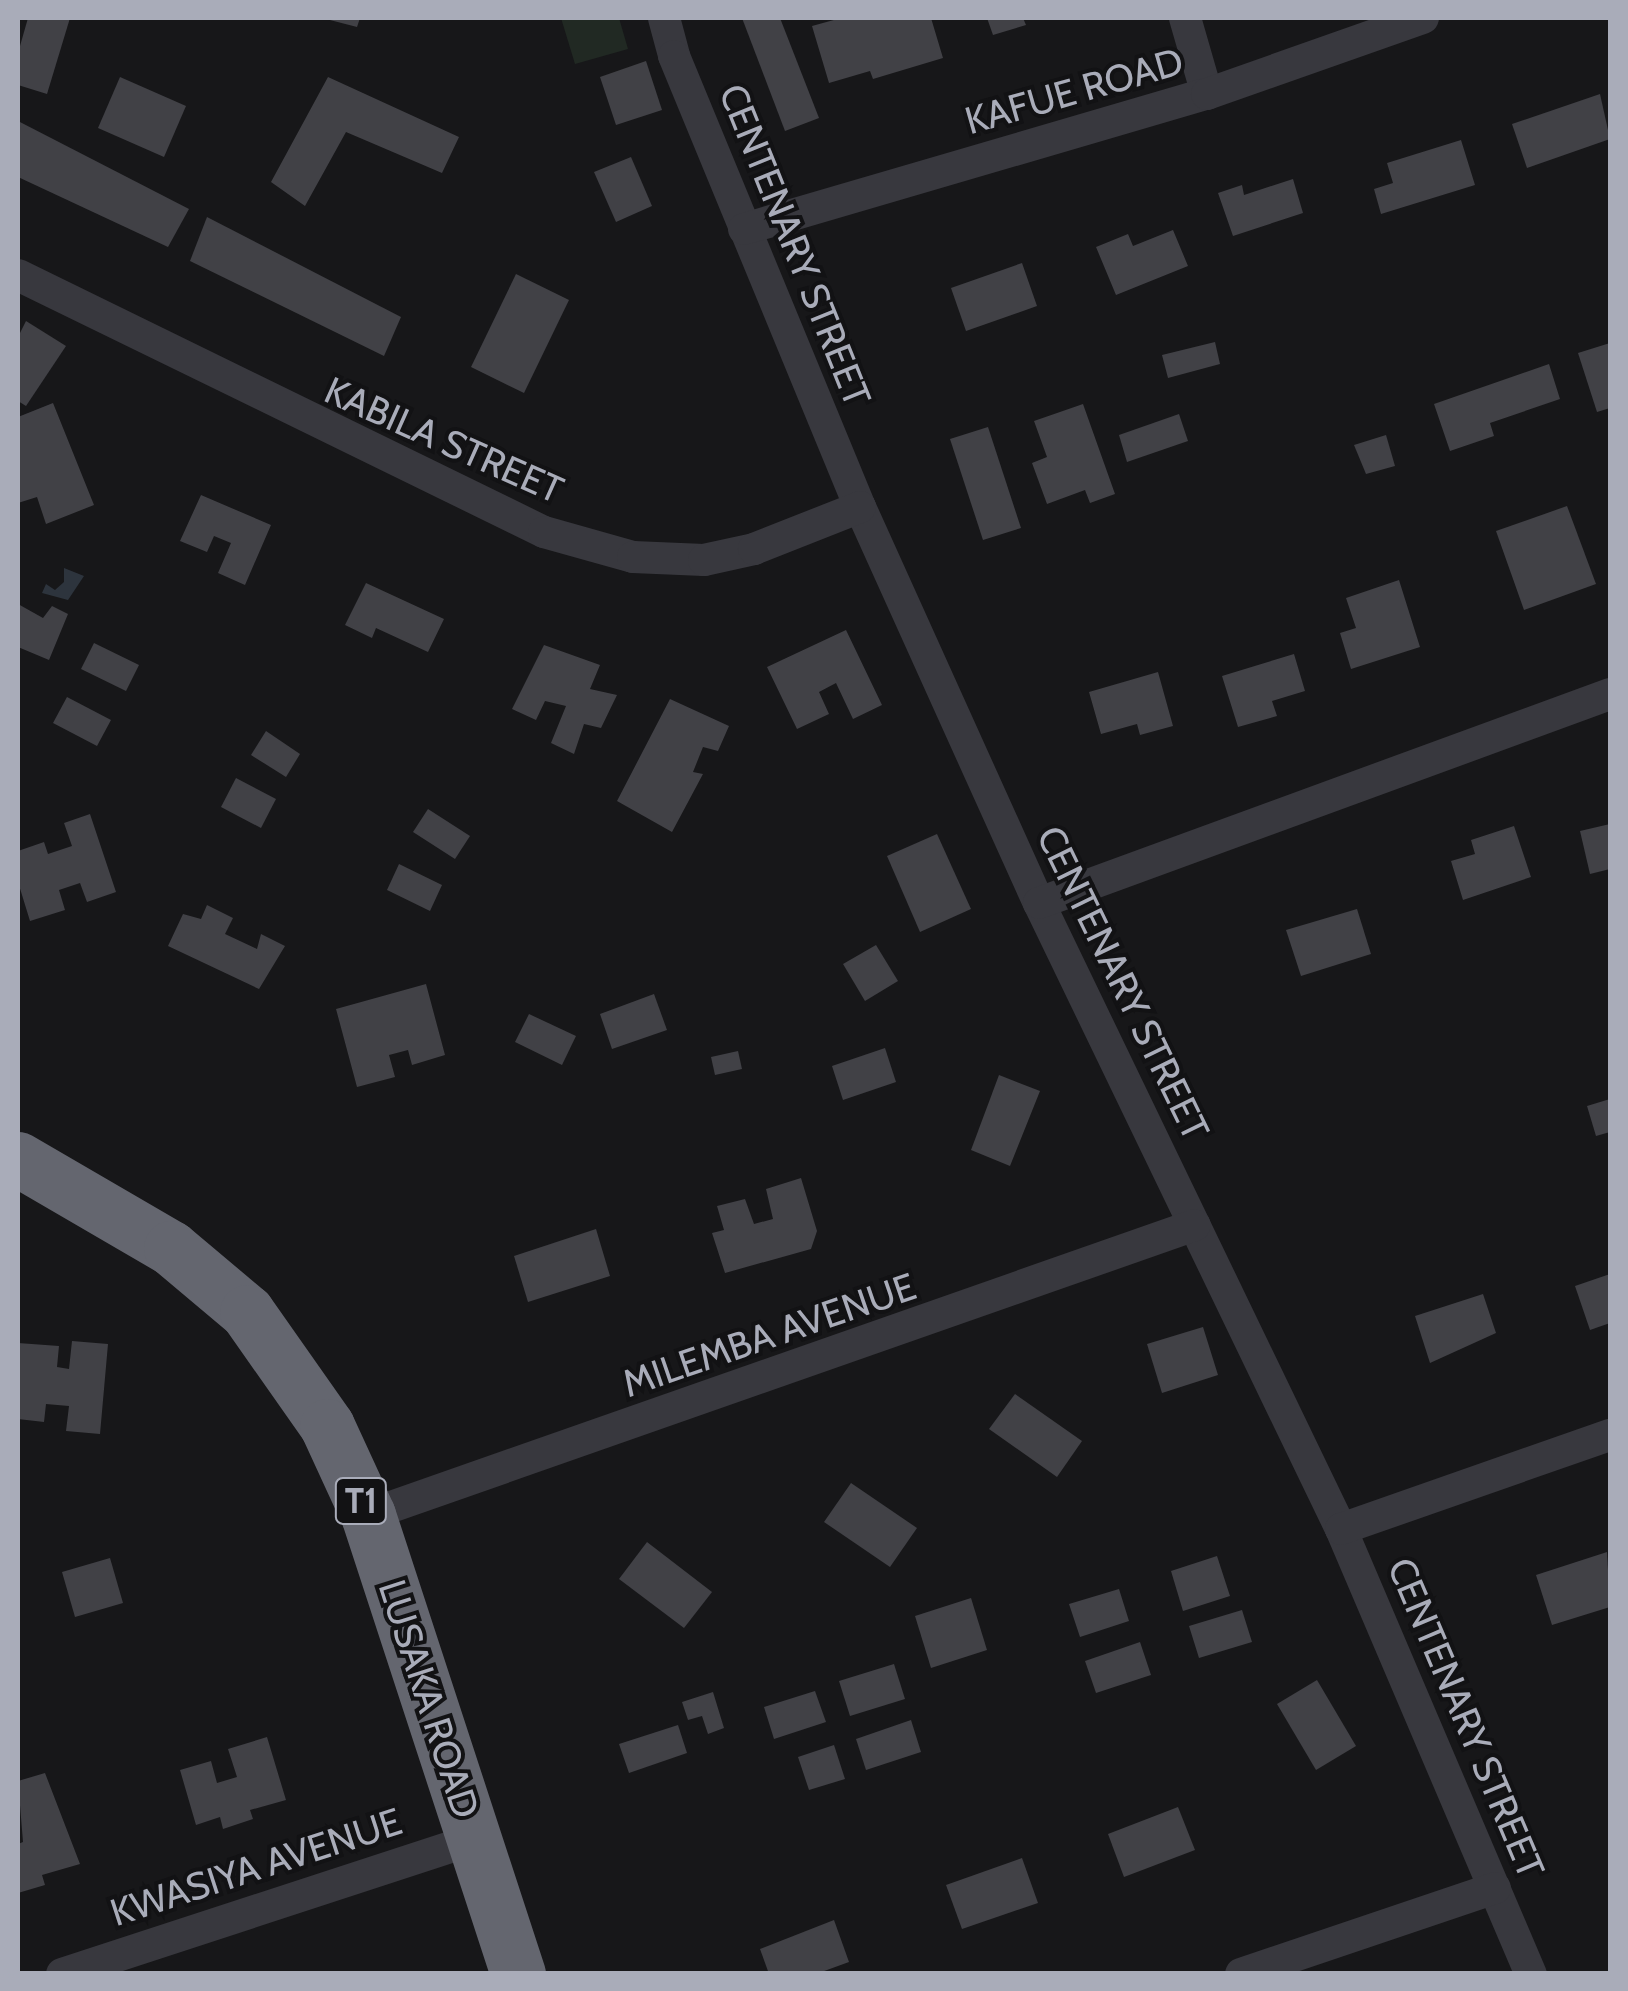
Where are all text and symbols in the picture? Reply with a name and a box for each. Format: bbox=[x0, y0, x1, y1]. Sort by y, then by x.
street label: KAFUE ROAD bbox=[960, 38, 1188, 144]
street label: CENTENARY STREET bbox=[710, 77, 880, 413]
street label: KABILA STREET bbox=[318, 367, 570, 513]
street label: CENTENARY STREET bbox=[1027, 819, 1219, 1147]
street label: MILEMBA AVENUE bbox=[617, 1263, 921, 1407]
road number: T1 bbox=[334, 1471, 388, 1531]
street label: CENTENARY STREET bbox=[1378, 1551, 1554, 1885]
street label: LUSAKA ROAD bbox=[369, 1574, 489, 1824]
street label: KWASIYA AVENUE bbox=[105, 1798, 407, 1936]

